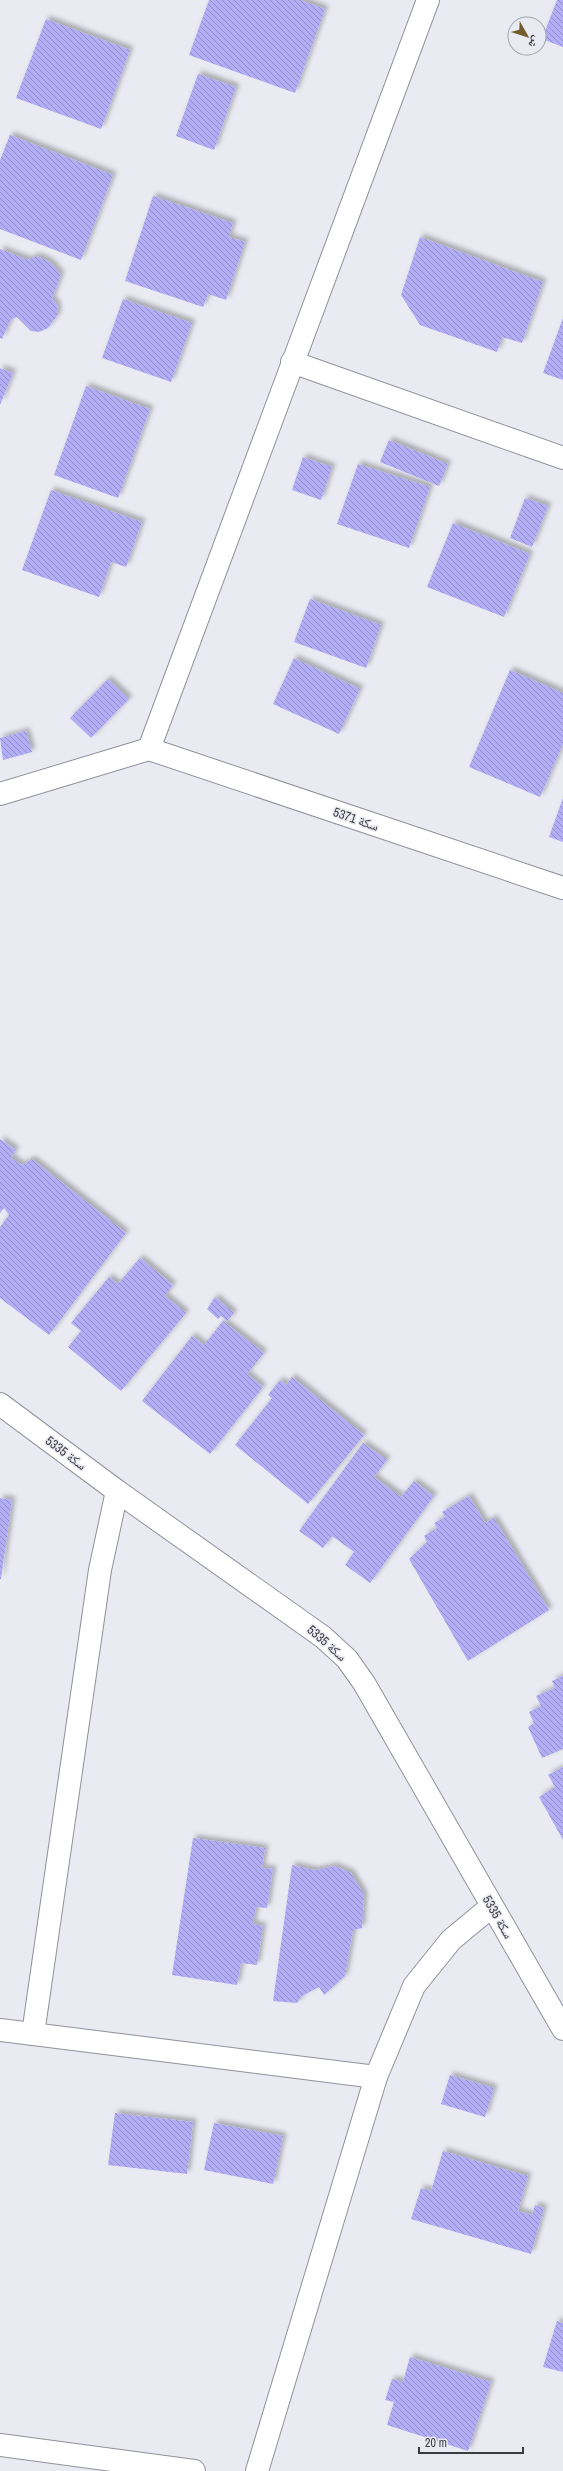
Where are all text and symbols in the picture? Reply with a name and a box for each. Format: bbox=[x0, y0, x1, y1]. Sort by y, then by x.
north arrow bbox=[507, 16, 547, 56]
text: ش bbox=[525, 33, 544, 51]
street label: سكة 5371 bbox=[331, 803, 381, 835]
street label: سكة 5335 bbox=[42, 1432, 90, 1474]
street label: سكة 5335 bbox=[304, 1621, 350, 1665]
street label: سكة 5335 bbox=[479, 1892, 517, 1942]
scale bar bbox=[419, 2429, 523, 2455]
text: 20 m bbox=[425, 2435, 447, 2451]

